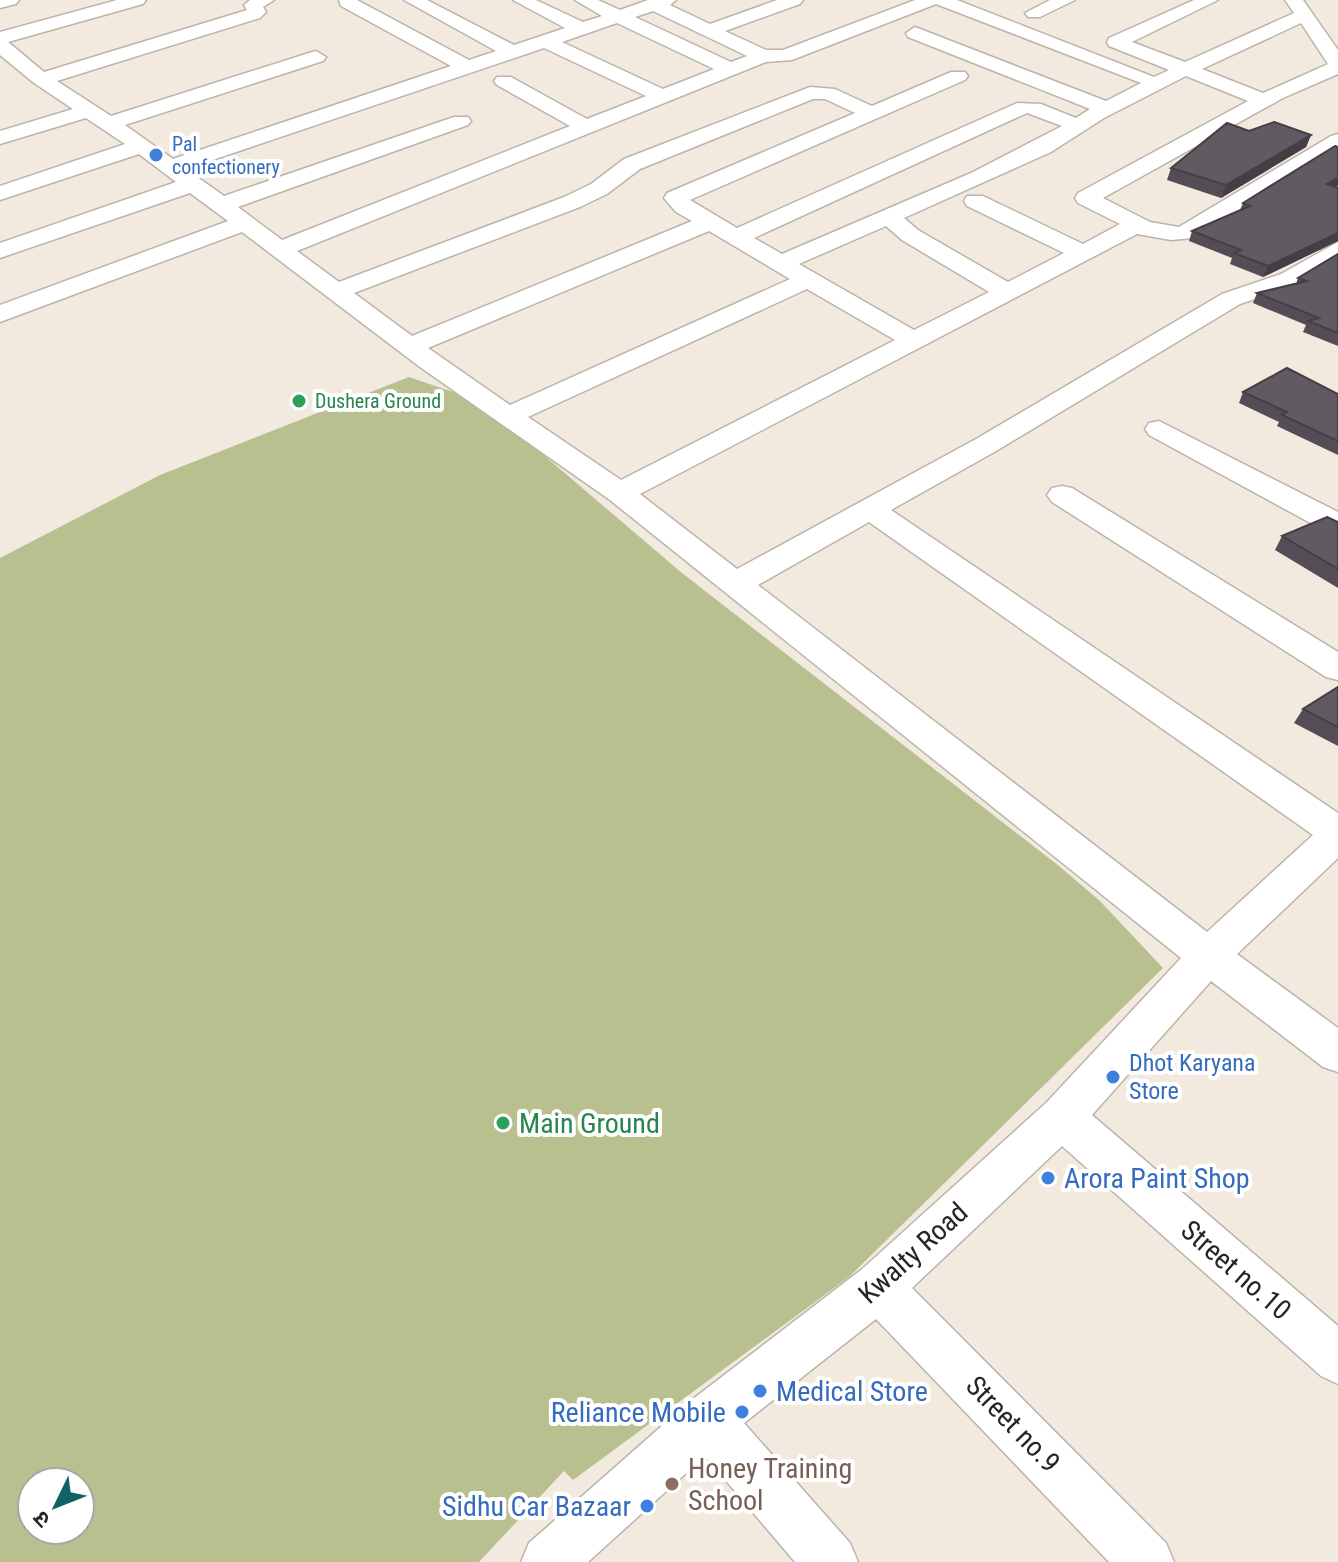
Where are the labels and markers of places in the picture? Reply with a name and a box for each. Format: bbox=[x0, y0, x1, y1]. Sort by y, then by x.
place label: Pal confectionery bbox=[172, 132, 280, 179]
marker: Pal confectionery bbox=[147, 146, 165, 164]
place label: Dushera Ground bbox=[315, 389, 441, 413]
marker: Dushera Ground bbox=[290, 392, 308, 410]
place label: Dhot Karyana Store bbox=[1129, 1049, 1256, 1105]
marker: Dhot Karyana Store bbox=[1104, 1068, 1122, 1086]
place label: Main Ground bbox=[519, 1107, 660, 1140]
marker: Main Ground bbox=[494, 1114, 512, 1132]
place label: Arora Paint Shop bbox=[1064, 1162, 1250, 1195]
marker: Arora Paint Shop bbox=[1039, 1169, 1057, 1187]
place label: Medical Store bbox=[776, 1375, 928, 1408]
marker: Medical Store bbox=[751, 1382, 769, 1400]
place label: Reliance Mobile bbox=[551, 1396, 726, 1429]
marker: Reliance Mobile bbox=[733, 1403, 751, 1421]
place label: Honey Training School bbox=[688, 1452, 852, 1517]
marker: Honey Training School bbox=[663, 1475, 681, 1493]
place label: Sidhu Car Bazaar bbox=[442, 1490, 631, 1523]
marker: Sidhu Car Bazaar bbox=[638, 1497, 656, 1515]

